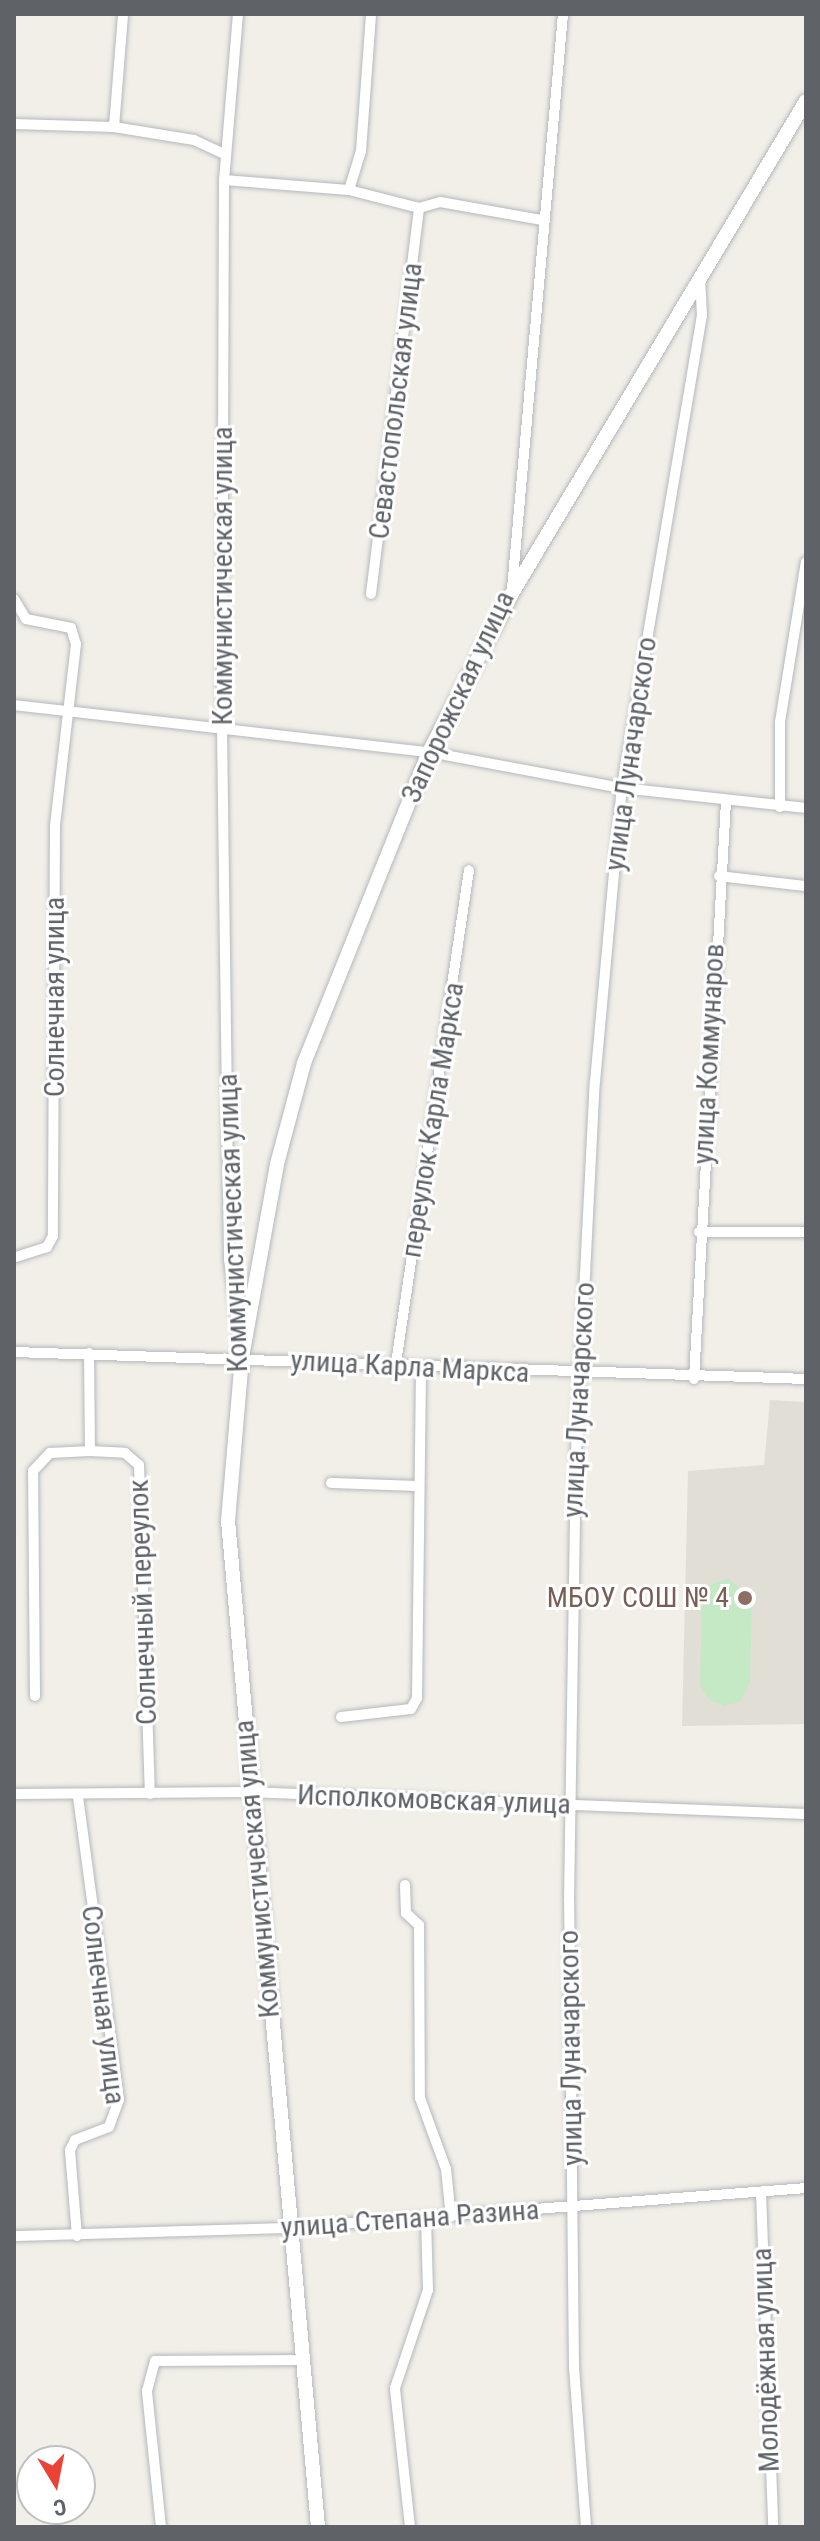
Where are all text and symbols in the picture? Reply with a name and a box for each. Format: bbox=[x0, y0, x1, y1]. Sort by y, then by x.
street label: Севастопольская улица bbox=[362, 261, 430, 541]
street label: Коммунистическая улица bbox=[206, 427, 240, 725]
street label: Запорожская улица bbox=[394, 586, 522, 808]
street label: улица Луначарского bbox=[598, 635, 664, 873]
street label: Солнечная улица bbox=[38, 897, 72, 1097]
street label: улица Коммунаров bbox=[686, 943, 732, 1165]
street label: переулок Карла Маркса bbox=[395, 980, 471, 1260]
street label: Коммунистическая улица bbox=[211, 1073, 255, 1373]
street label: улица Луначарского bbox=[556, 1281, 602, 1519]
street label: улица Карла Маркса bbox=[290, 1344, 530, 1390]
street label: Солнечный переулок bbox=[122, 1479, 164, 1725]
place label: МБОУ СОШ № 4 bbox=[547, 1581, 729, 1615]
marker: МБОУ СОШ № 4 bbox=[736, 1589, 754, 1607]
street label: Коммунистическая улица bbox=[227, 1719, 287, 2019]
street label: Исполкомовская улица bbox=[297, 1778, 571, 1822]
street label: Солнечная улица bbox=[74, 1904, 132, 2106]
street label: улица Луначарского bbox=[552, 1930, 590, 2166]
street label: улица Степана Разина bbox=[280, 2193, 540, 2245]
street label: Молодёжная улица bbox=[745, 2247, 787, 2473]
north arrow bbox=[16, 2445, 96, 2525]
text: С bbox=[52, 2494, 68, 2521]

